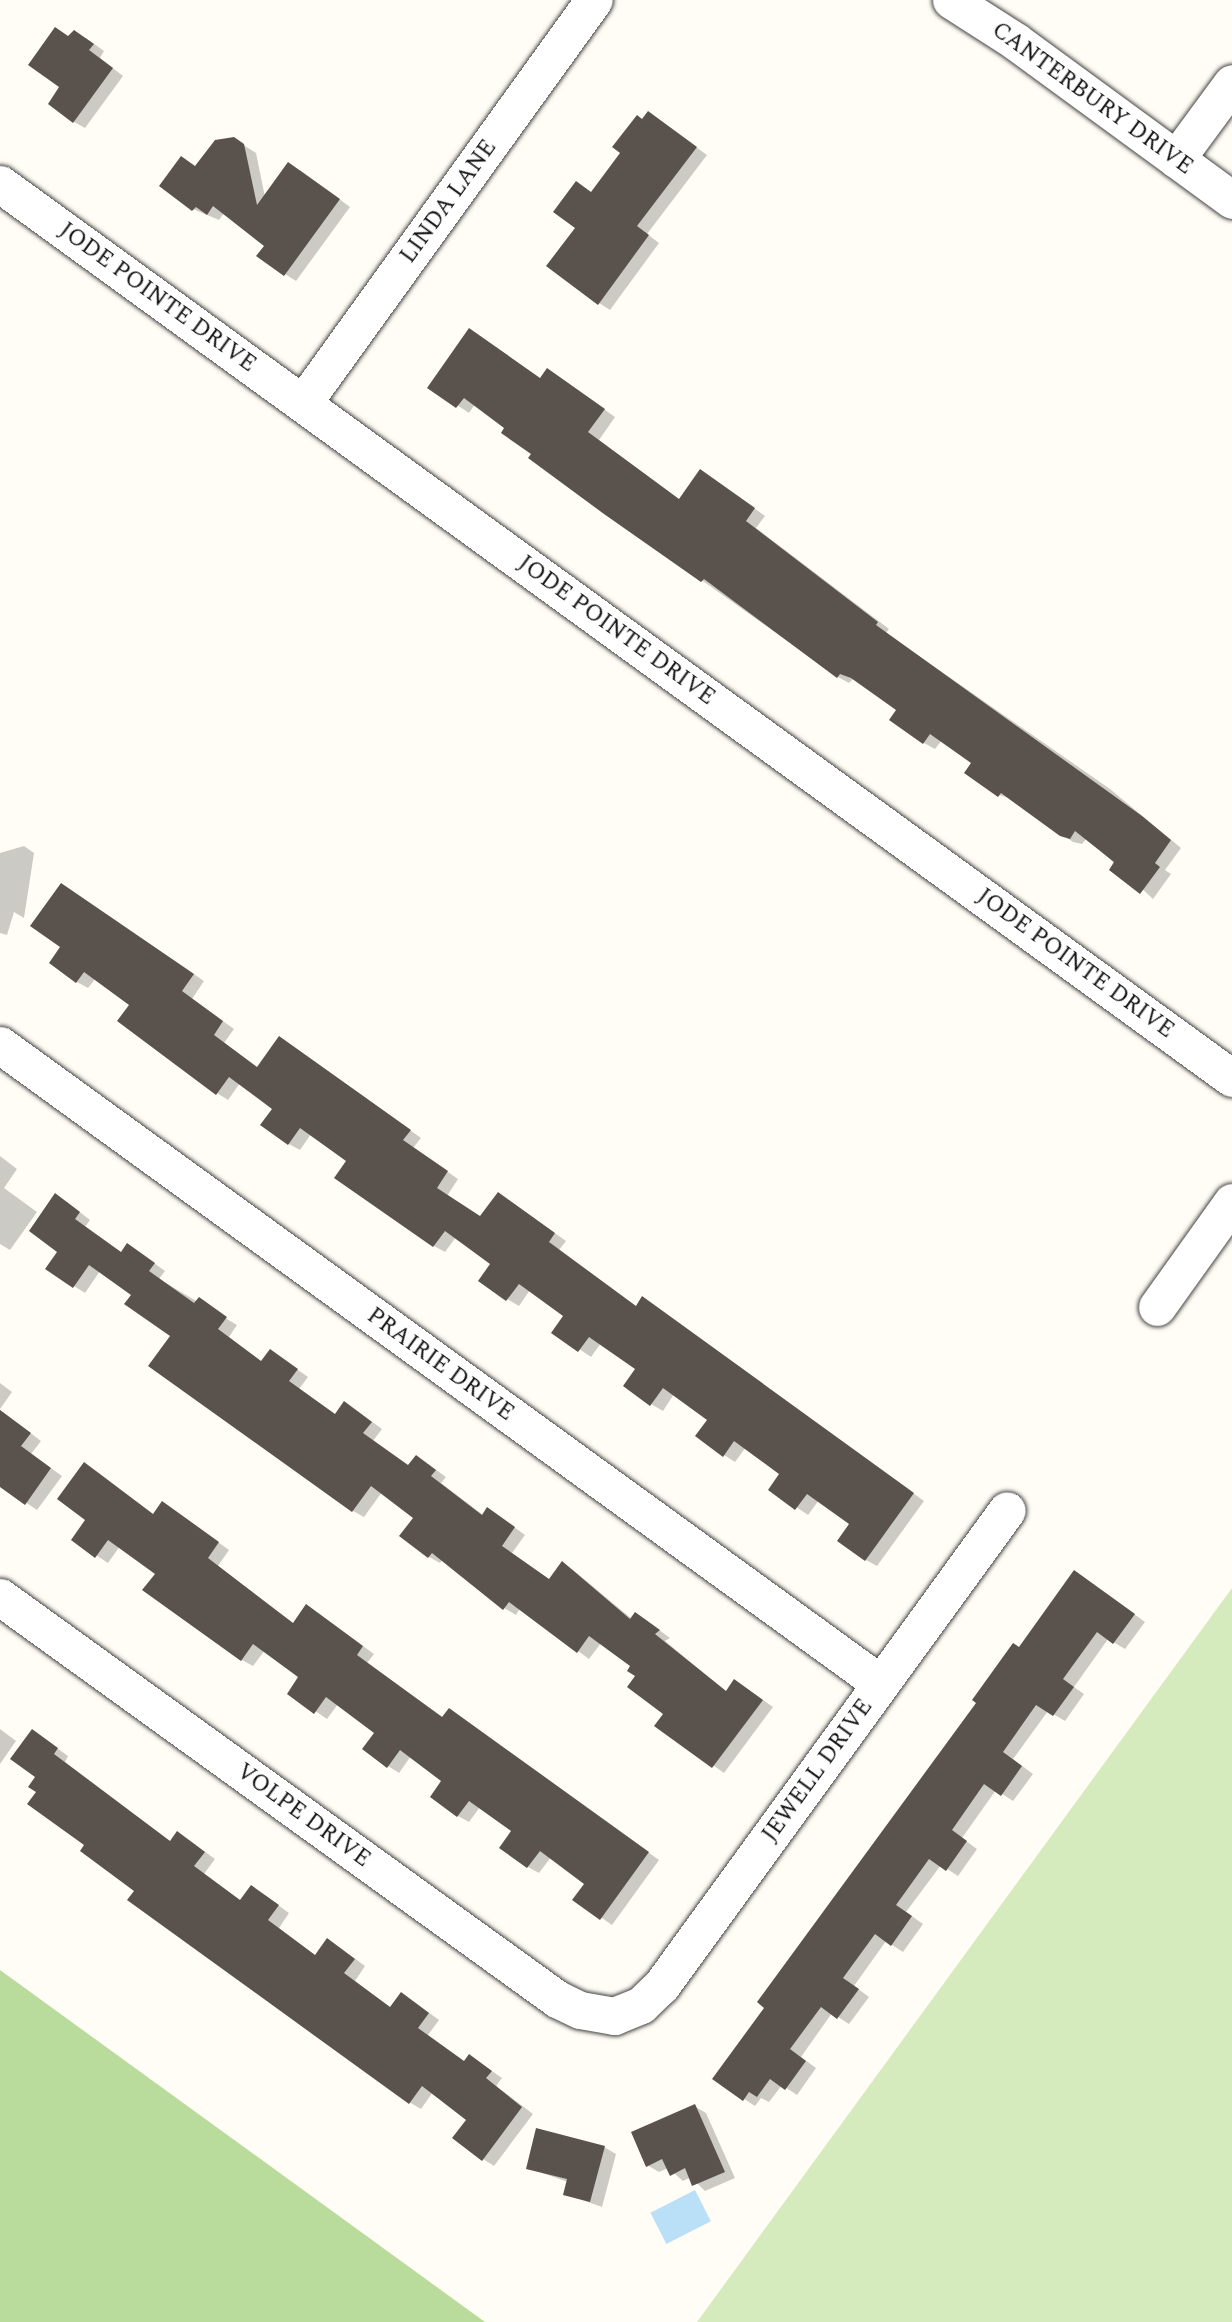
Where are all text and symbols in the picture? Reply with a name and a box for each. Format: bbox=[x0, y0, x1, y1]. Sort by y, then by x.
street label: CANTERBURY DRIVE bbox=[986, 17, 1198, 181]
street label: LINDA LANE bbox=[395, 135, 503, 269]
street label: JODE POINTE DRIVE bbox=[53, 217, 261, 379]
street label: JODE POINTE DRIVE bbox=[512, 550, 720, 712]
street label: JODE POINTE DRIVE bbox=[971, 883, 1179, 1045]
street label: PRAIRIE DRIVE bbox=[361, 1302, 519, 1428]
street label: JEWELL DRIVE bbox=[757, 1694, 879, 1848]
street label: VOLPE DRIVE bbox=[231, 1758, 375, 1874]

